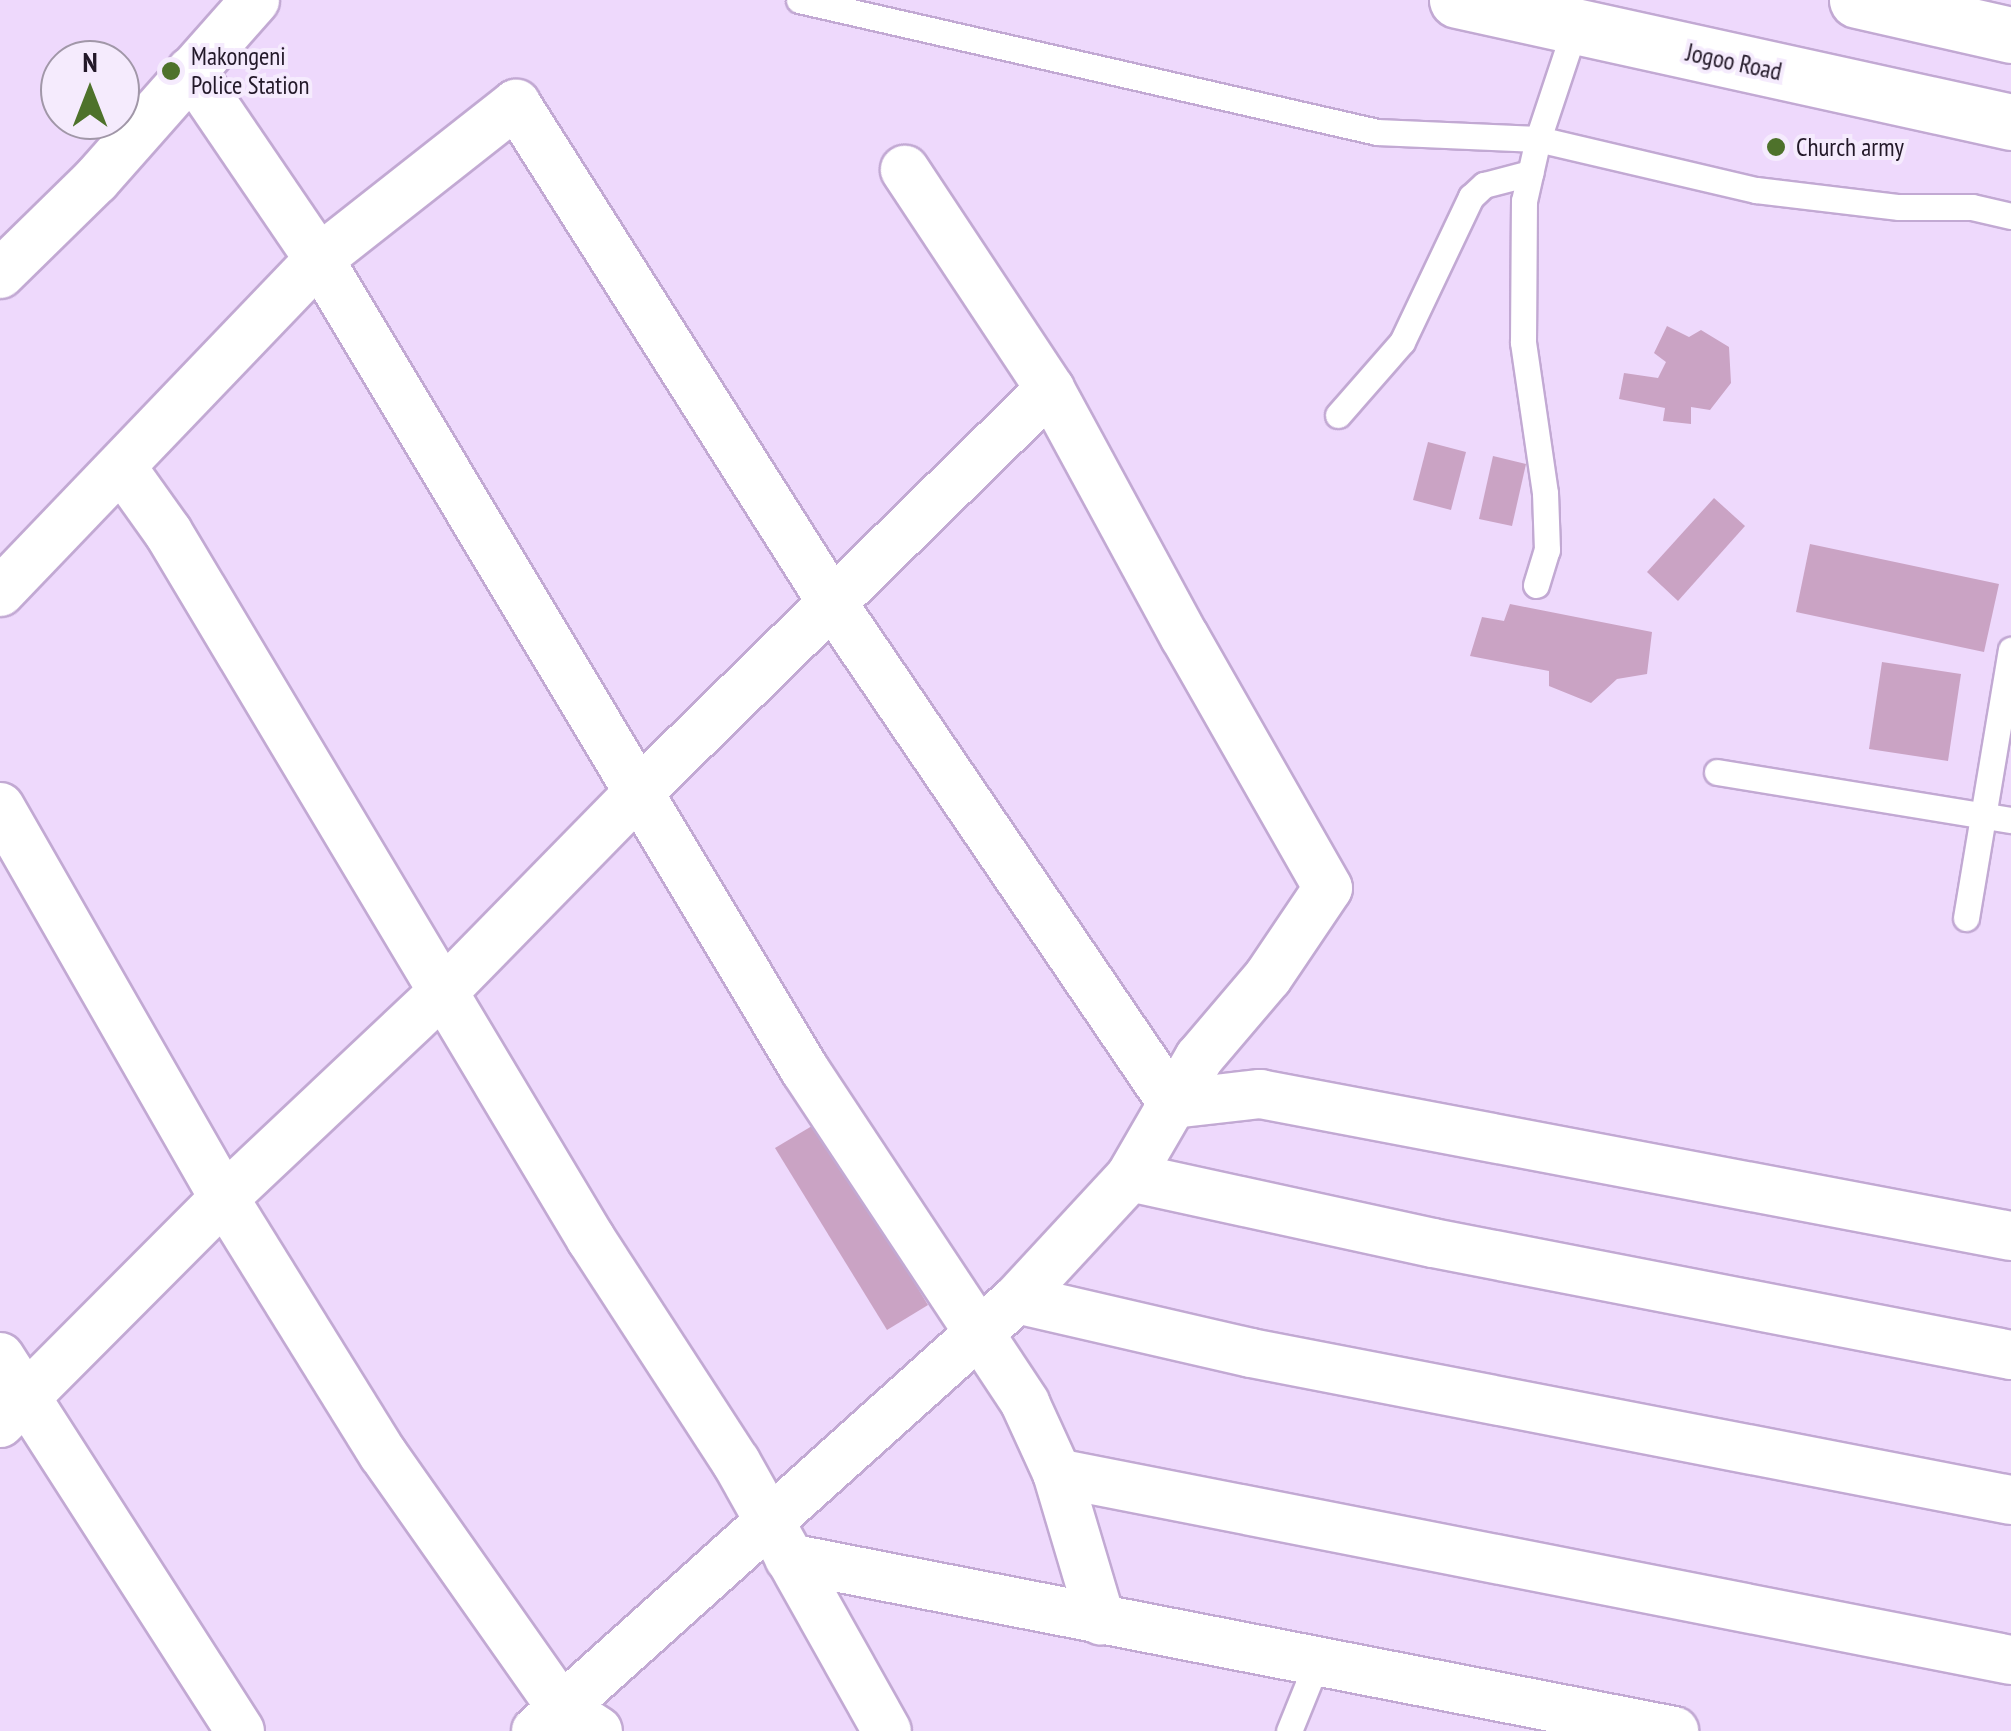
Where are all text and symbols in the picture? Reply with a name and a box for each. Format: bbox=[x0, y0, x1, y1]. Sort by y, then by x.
street label: Jogoo Road bbox=[1683, 37, 1785, 87]
north arrow bbox=[40, 40, 140, 140]
place label: Makongeni Police Station bbox=[191, 42, 309, 101]
text: N bbox=[82, 43, 98, 80]
marker: Makongeni Police Station bbox=[160, 60, 182, 82]
place label: Church army bbox=[1796, 132, 1904, 162]
marker: Church army bbox=[1765, 136, 1787, 158]

